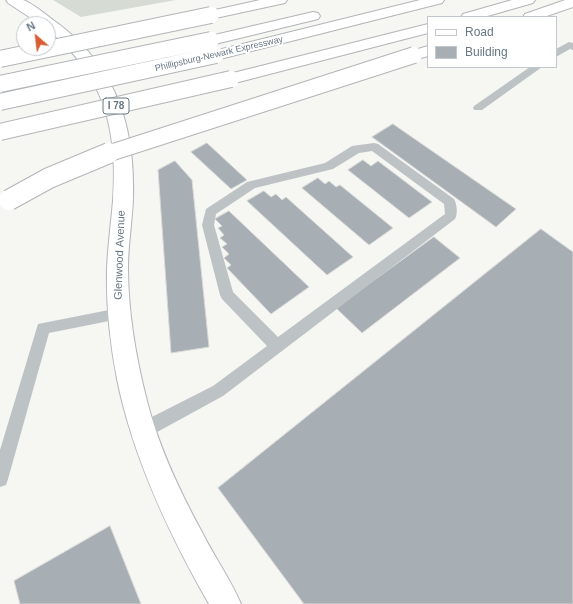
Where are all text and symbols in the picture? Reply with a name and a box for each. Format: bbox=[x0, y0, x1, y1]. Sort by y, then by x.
north arrow bbox=[16, 16, 56, 56]
legend bbox=[427, 16, 557, 68]
text: N bbox=[25, 19, 37, 33]
text: Road bbox=[465, 25, 494, 39]
street label: Phillipsburg-Newark Expressway bbox=[154, 34, 284, 74]
text: Building bbox=[465, 45, 508, 59]
road number: I 78 bbox=[103, 98, 129, 114]
street label: Glenwood Avenue bbox=[112, 210, 128, 300]

